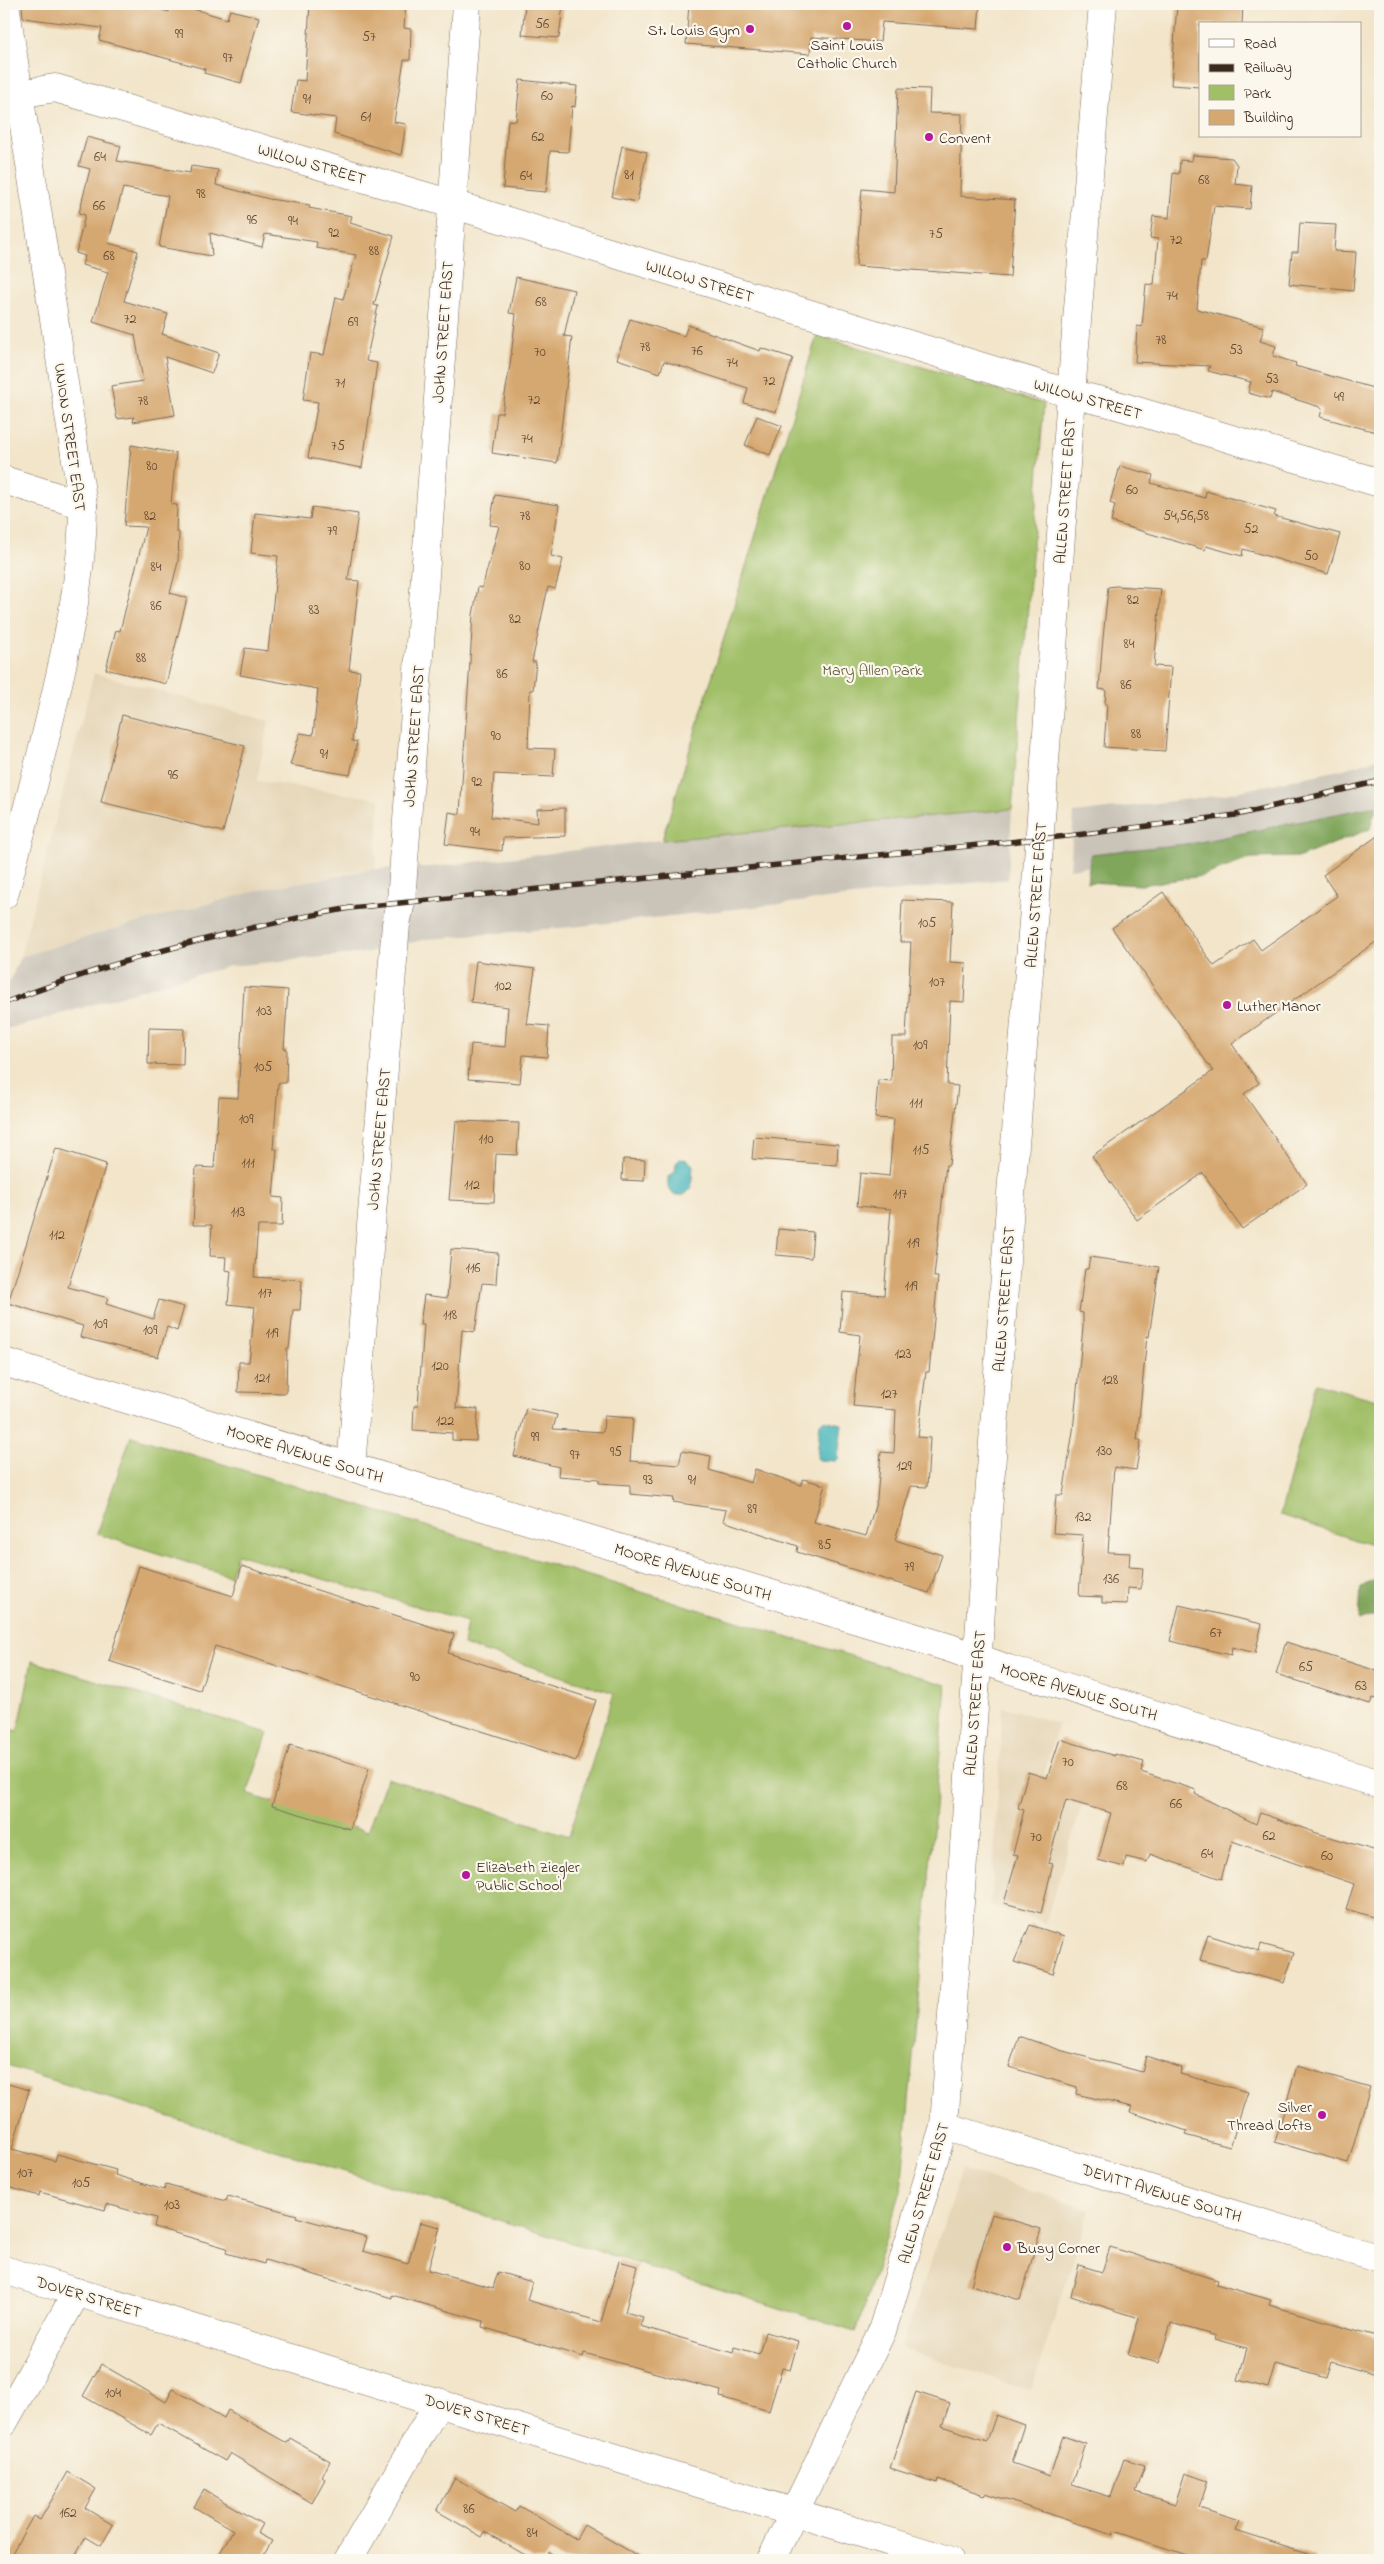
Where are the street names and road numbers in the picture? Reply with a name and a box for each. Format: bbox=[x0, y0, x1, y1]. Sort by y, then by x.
street label: WILLOW STREET bbox=[254, 138, 368, 192]
street label: WILLOW STREET bbox=[642, 254, 756, 310]
street label: JOHN STREET EAST bbox=[427, 260, 461, 404]
street label: UNION STREET EAST bbox=[47, 361, 91, 513]
street label: WILLOW STREET bbox=[1030, 373, 1144, 427]
street label: ALLEN STREET EAST bbox=[1049, 417, 1083, 565]
street label: JOHN STREET EAST bbox=[398, 664, 432, 808]
street label: ALLEN STREET EAST bbox=[1020, 821, 1054, 969]
street label: JOHN STREET EAST bbox=[362, 1067, 398, 1211]
street label: ALLEN STREET EAST bbox=[988, 1225, 1022, 1373]
street label: MOORE AVENUE SOUTH bbox=[223, 1420, 386, 1490]
street label: MOORE AVENUE SOUTH bbox=[611, 1538, 774, 1608]
street label: ALLEN STREET EAST bbox=[959, 1629, 993, 1777]
street label: MOORE AVENUE SOUTH bbox=[997, 1658, 1160, 1728]
street label: ALLEN STREET EAST bbox=[893, 2120, 957, 2267]
street label: DEVITT AVENUE SOUTH bbox=[1078, 2158, 1244, 2230]
street label: DOVER STREET bbox=[32, 2270, 144, 2325]
street label: DOVER STREET bbox=[420, 2388, 532, 2443]

